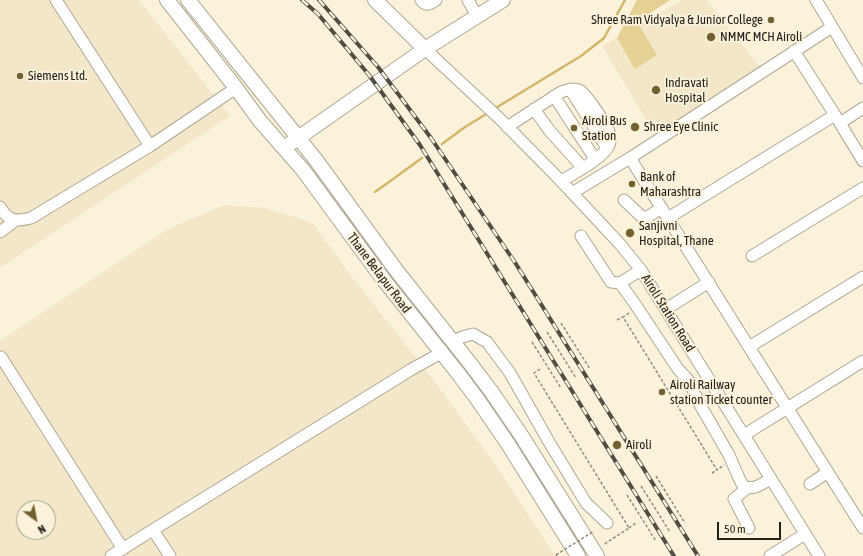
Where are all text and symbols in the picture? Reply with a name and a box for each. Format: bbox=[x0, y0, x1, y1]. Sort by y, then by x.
place label: Shree Ram Vidyalya & Junior College bbox=[591, 12, 763, 28]
marker: Shree Ram Vidyalya & Junior College bbox=[766, 15, 776, 25]
place label: NMMC MCH Airoli bbox=[720, 29, 802, 45]
marker: NMMC MCH Airoli bbox=[705, 31, 717, 43]
place label: Siemens Ltd. bbox=[28, 68, 87, 84]
marker: Siemens Ltd. bbox=[15, 71, 25, 81]
place label: Indravati Hospital bbox=[665, 75, 708, 106]
marker: Indravati Hospital bbox=[650, 84, 662, 96]
place label: Airoli Bus Station bbox=[582, 113, 627, 144]
place label: Shree Eye Clinic bbox=[644, 119, 718, 135]
marker: Shree Eye Clinic bbox=[629, 121, 641, 133]
marker: Airoli Bus Station bbox=[569, 123, 579, 133]
place label: Bank of Maharashtra bbox=[640, 169, 701, 200]
marker: Bank of Maharashtra bbox=[627, 179, 637, 189]
place label: Sanjivni Hospital, Thane bbox=[639, 218, 714, 249]
marker: Sanjivni Hospital, Thane bbox=[624, 227, 636, 239]
street label: Thane Belapur Road bbox=[344, 230, 414, 316]
street label: Airoli Station Road bbox=[638, 271, 698, 355]
place label: Airoli Railway station Ticket counter bbox=[670, 377, 772, 408]
marker: Airoli Railway station Ticket counter bbox=[657, 387, 667, 397]
place label: Airoli bbox=[626, 437, 652, 453]
marker: Airoli bbox=[611, 439, 623, 451]
north arrow bbox=[16, 500, 56, 540]
scale bar bbox=[719, 514, 783, 540]
text: 50 m bbox=[724, 522, 746, 536]
text: N bbox=[36, 523, 48, 536]

